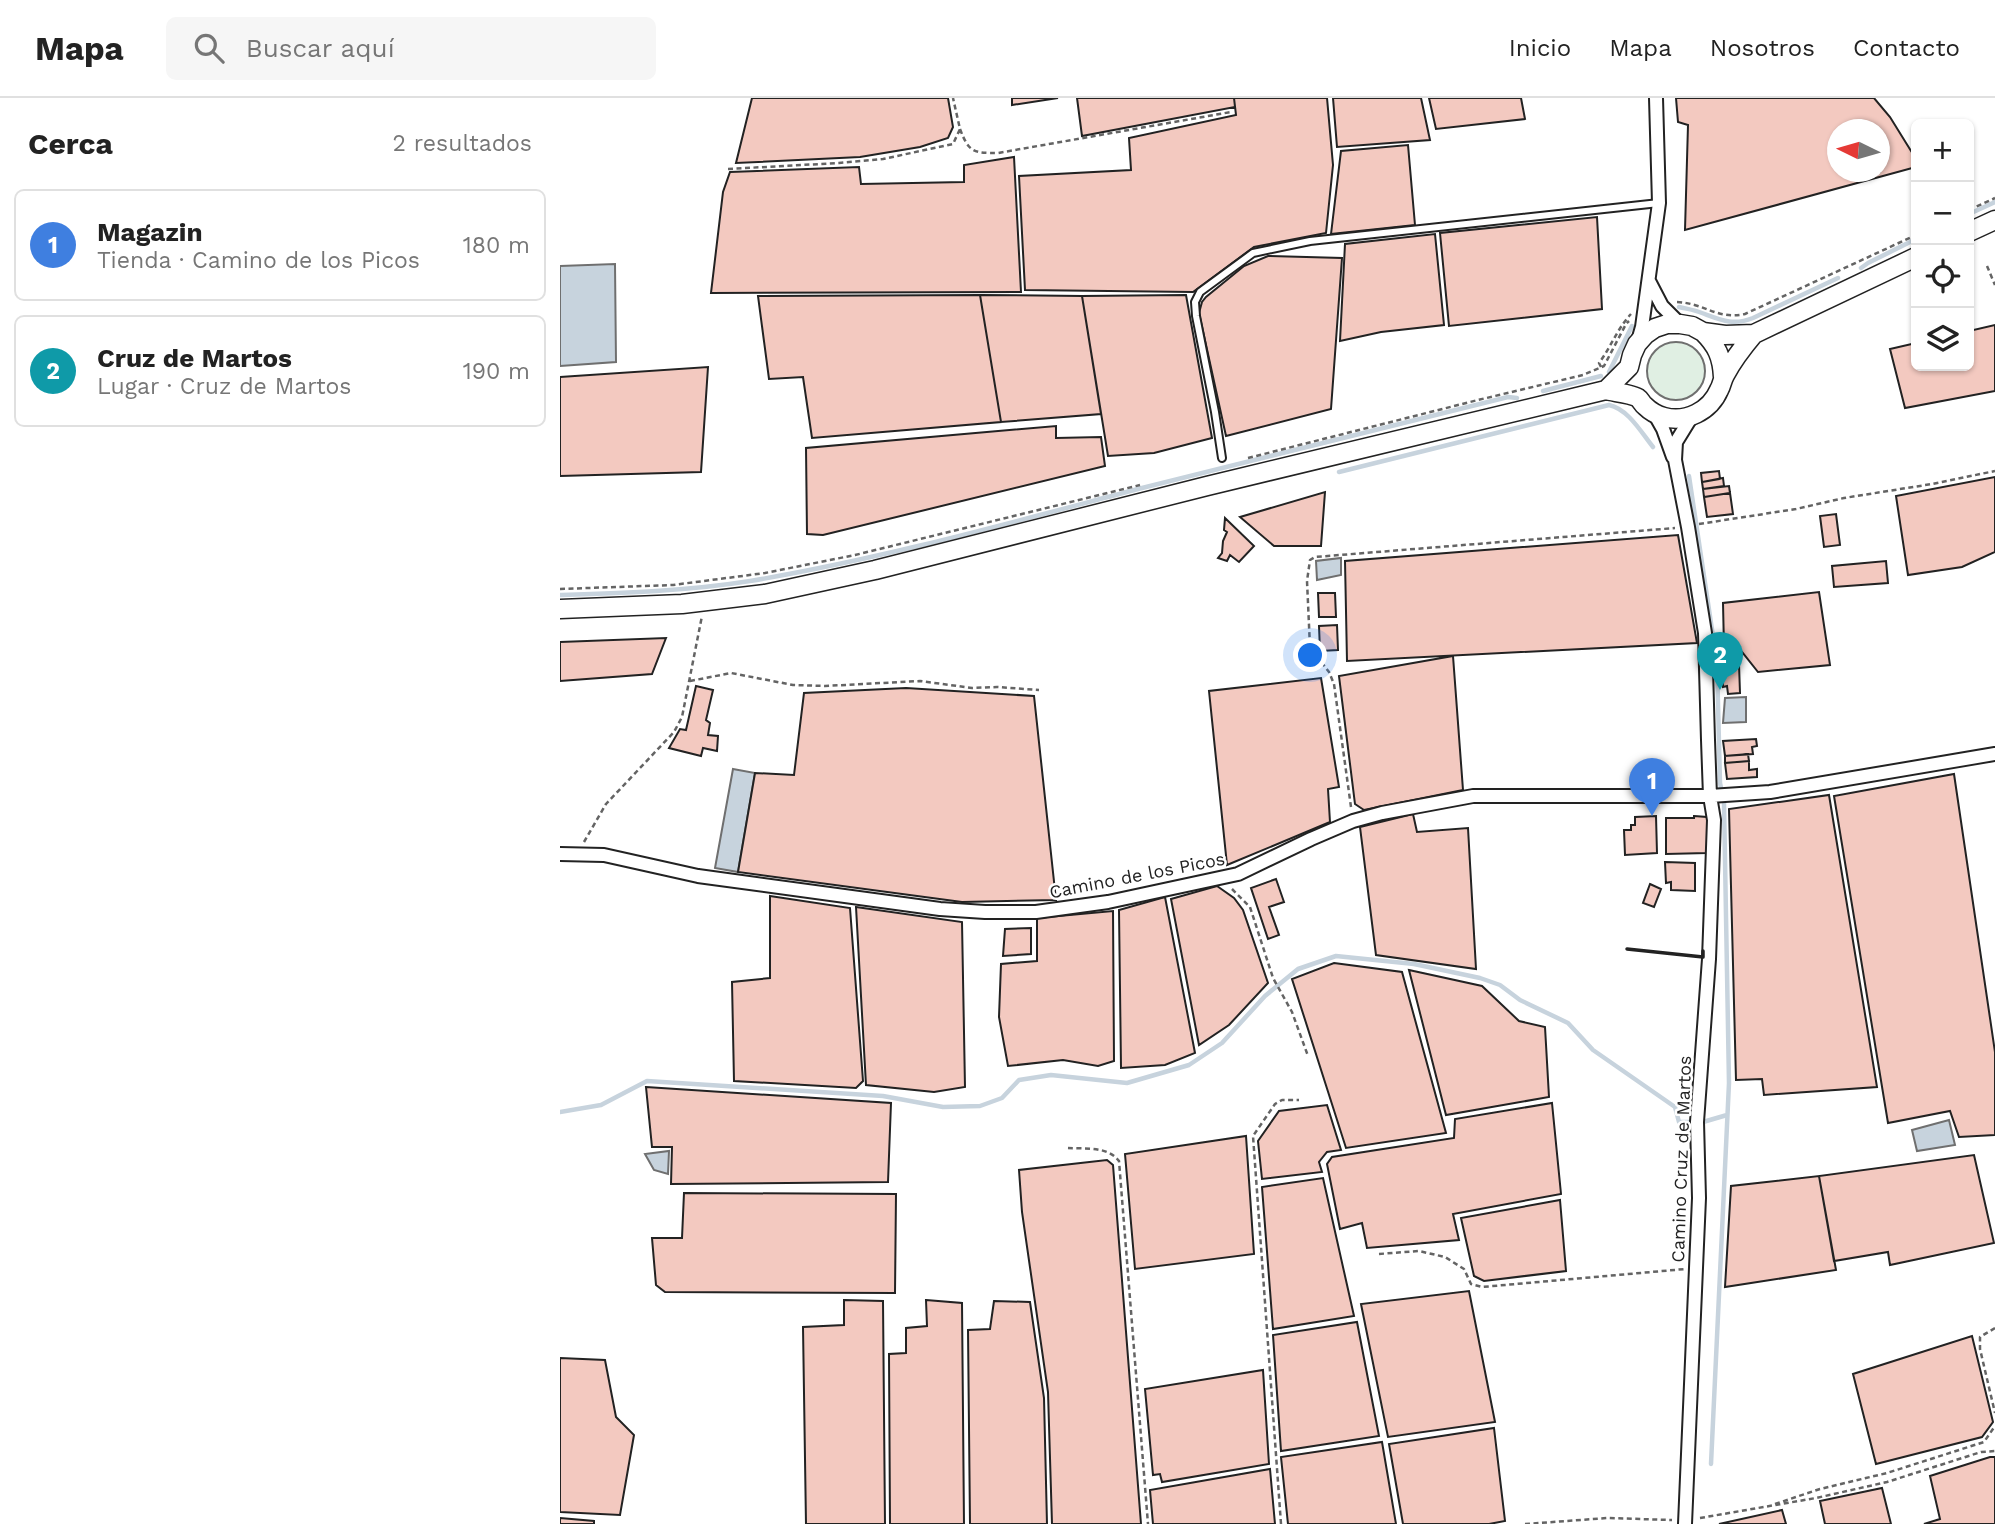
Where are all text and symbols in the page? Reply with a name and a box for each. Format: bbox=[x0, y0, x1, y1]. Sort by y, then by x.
search box bbox=[166, 17, 656, 80]
text: Mapa bbox=[35, 29, 124, 68]
icon: search bbox=[190, 29, 228, 67]
text: Buscar aquí bbox=[246, 33, 395, 63]
text: Inicio bbox=[1509, 34, 1571, 62]
text: Mapa bbox=[1609, 34, 1672, 62]
text: Nosotros bbox=[1710, 34, 1815, 62]
text: Contacto bbox=[1853, 34, 1960, 62]
north arrow bbox=[1827, 119, 1890, 182]
map controls bbox=[1911, 119, 1974, 371]
button: + bbox=[1911, 119, 1974, 182]
text: Cerca bbox=[28, 126, 113, 161]
text: 2 resultados bbox=[393, 130, 532, 157]
button: − bbox=[1911, 182, 1974, 245]
text: Magazin bbox=[97, 217, 203, 247]
text: 1 bbox=[48, 232, 58, 259]
text: 180 m bbox=[463, 232, 530, 259]
button: locate bbox=[1911, 245, 1974, 308]
text: Tienda · Camino de los Picos bbox=[97, 247, 420, 274]
button: layers bbox=[1911, 308, 1974, 371]
text: Cruz de Martos bbox=[97, 343, 292, 373]
text: 2 bbox=[46, 358, 60, 385]
text: 190 m bbox=[463, 358, 530, 385]
text: Lugar · Cruz de Martos bbox=[97, 373, 351, 400]
pin: 2 bbox=[1697, 632, 1743, 690]
your location bbox=[1293, 638, 1327, 672]
pin: 1 bbox=[1629, 758, 1675, 816]
street label: Camino de los Picos bbox=[1047, 848, 1227, 902]
street label: Camino Cruz de Martos bbox=[1667, 1055, 1695, 1263]

